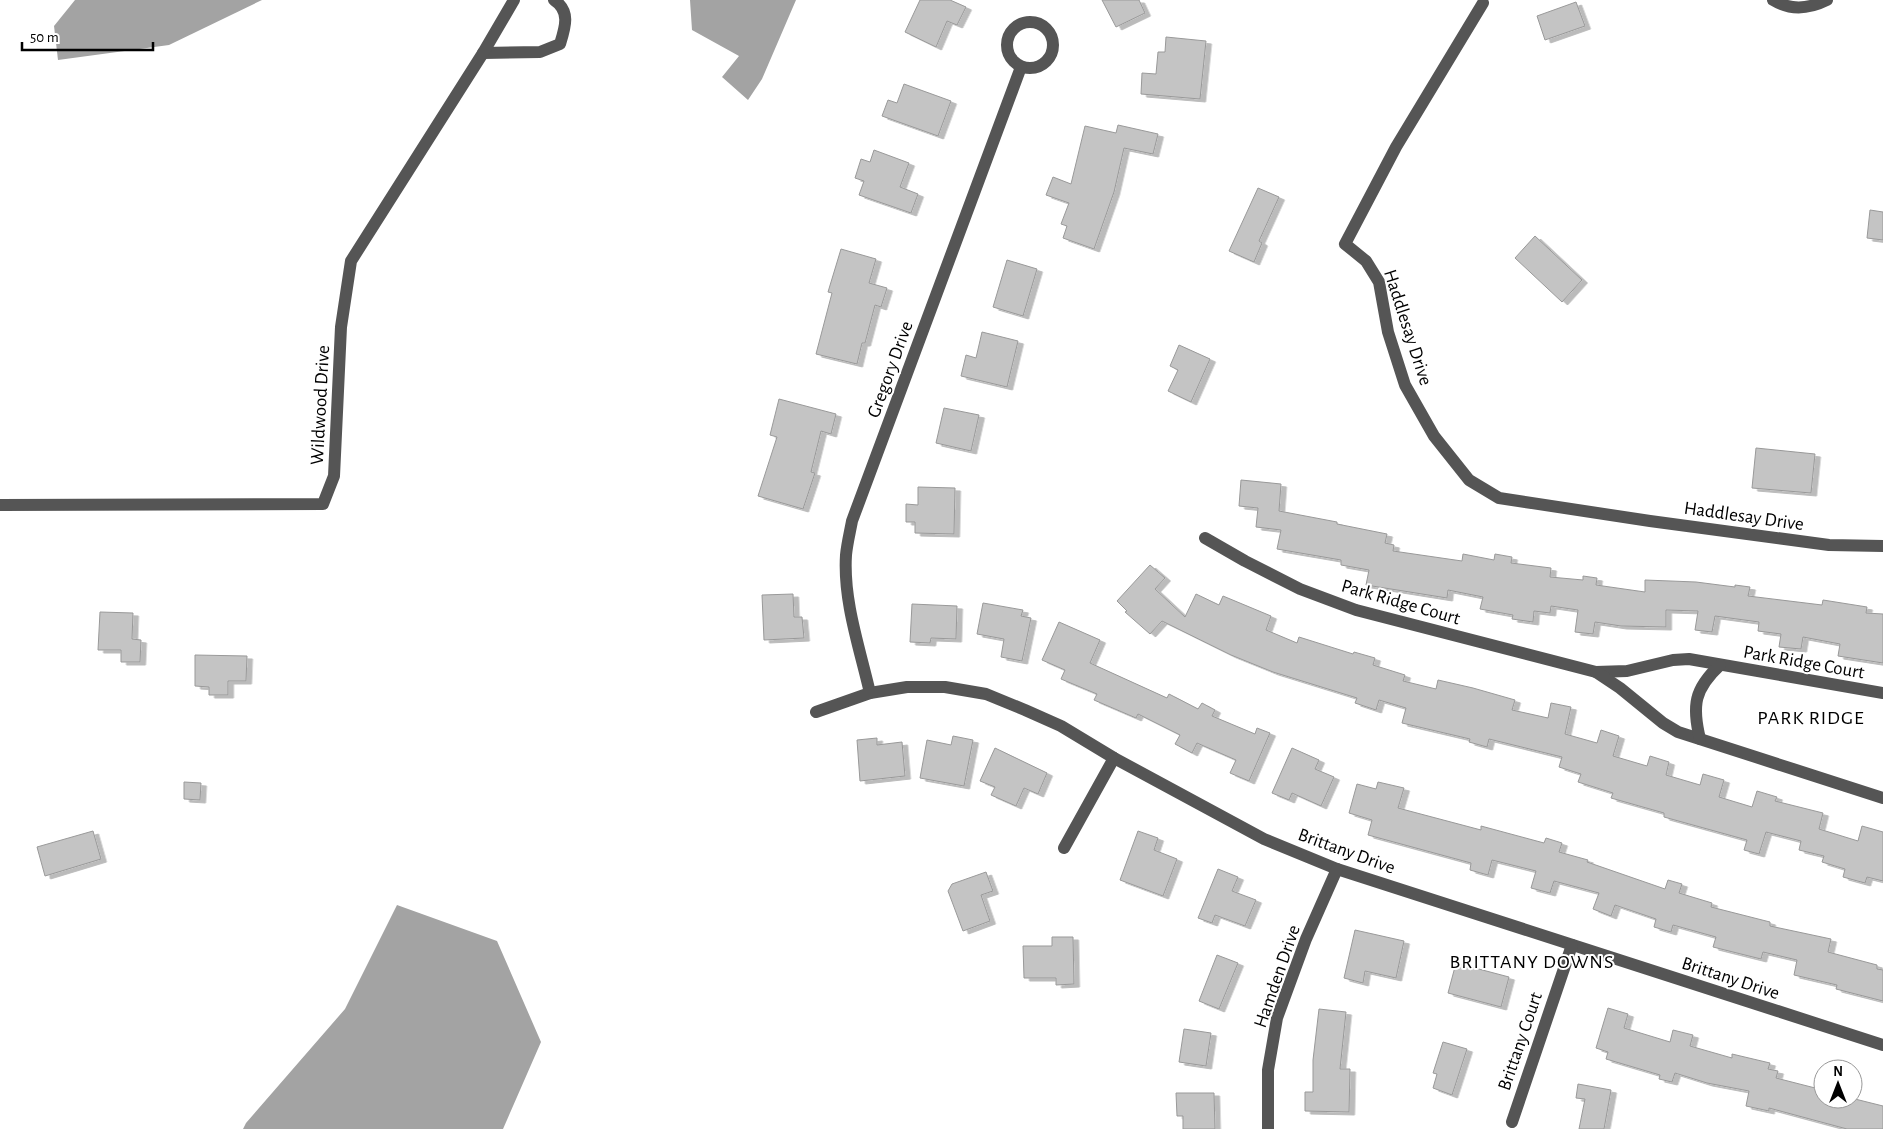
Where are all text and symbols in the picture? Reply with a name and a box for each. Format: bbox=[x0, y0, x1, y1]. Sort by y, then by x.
scale bar bbox=[22, 20, 154, 52]
text: 50 m bbox=[30, 30, 59, 45]
street label: Haddlesay Drive bbox=[1380, 267, 1435, 388]
street label: Gregory Drive bbox=[864, 319, 917, 420]
street label: Wildwood Drive bbox=[308, 345, 333, 465]
street label: Haddlesay Drive bbox=[1683, 499, 1805, 534]
street label: Park Ridge Court bbox=[1339, 576, 1462, 628]
street label: Park Ridge Court bbox=[1742, 642, 1866, 682]
district label: PARK RIDGE bbox=[1757, 708, 1865, 728]
street label: Brittany Drive bbox=[1295, 825, 1398, 878]
street label: Hamden Drive bbox=[1251, 923, 1304, 1030]
district label: BRITTANY DOWNS bbox=[1450, 952, 1614, 972]
street label: Brittany Drive bbox=[1679, 954, 1782, 1003]
street label: Brittany Court bbox=[1495, 990, 1546, 1093]
north arrow bbox=[1813, 1059, 1863, 1109]
text: N bbox=[1833, 1065, 1843, 1079]

